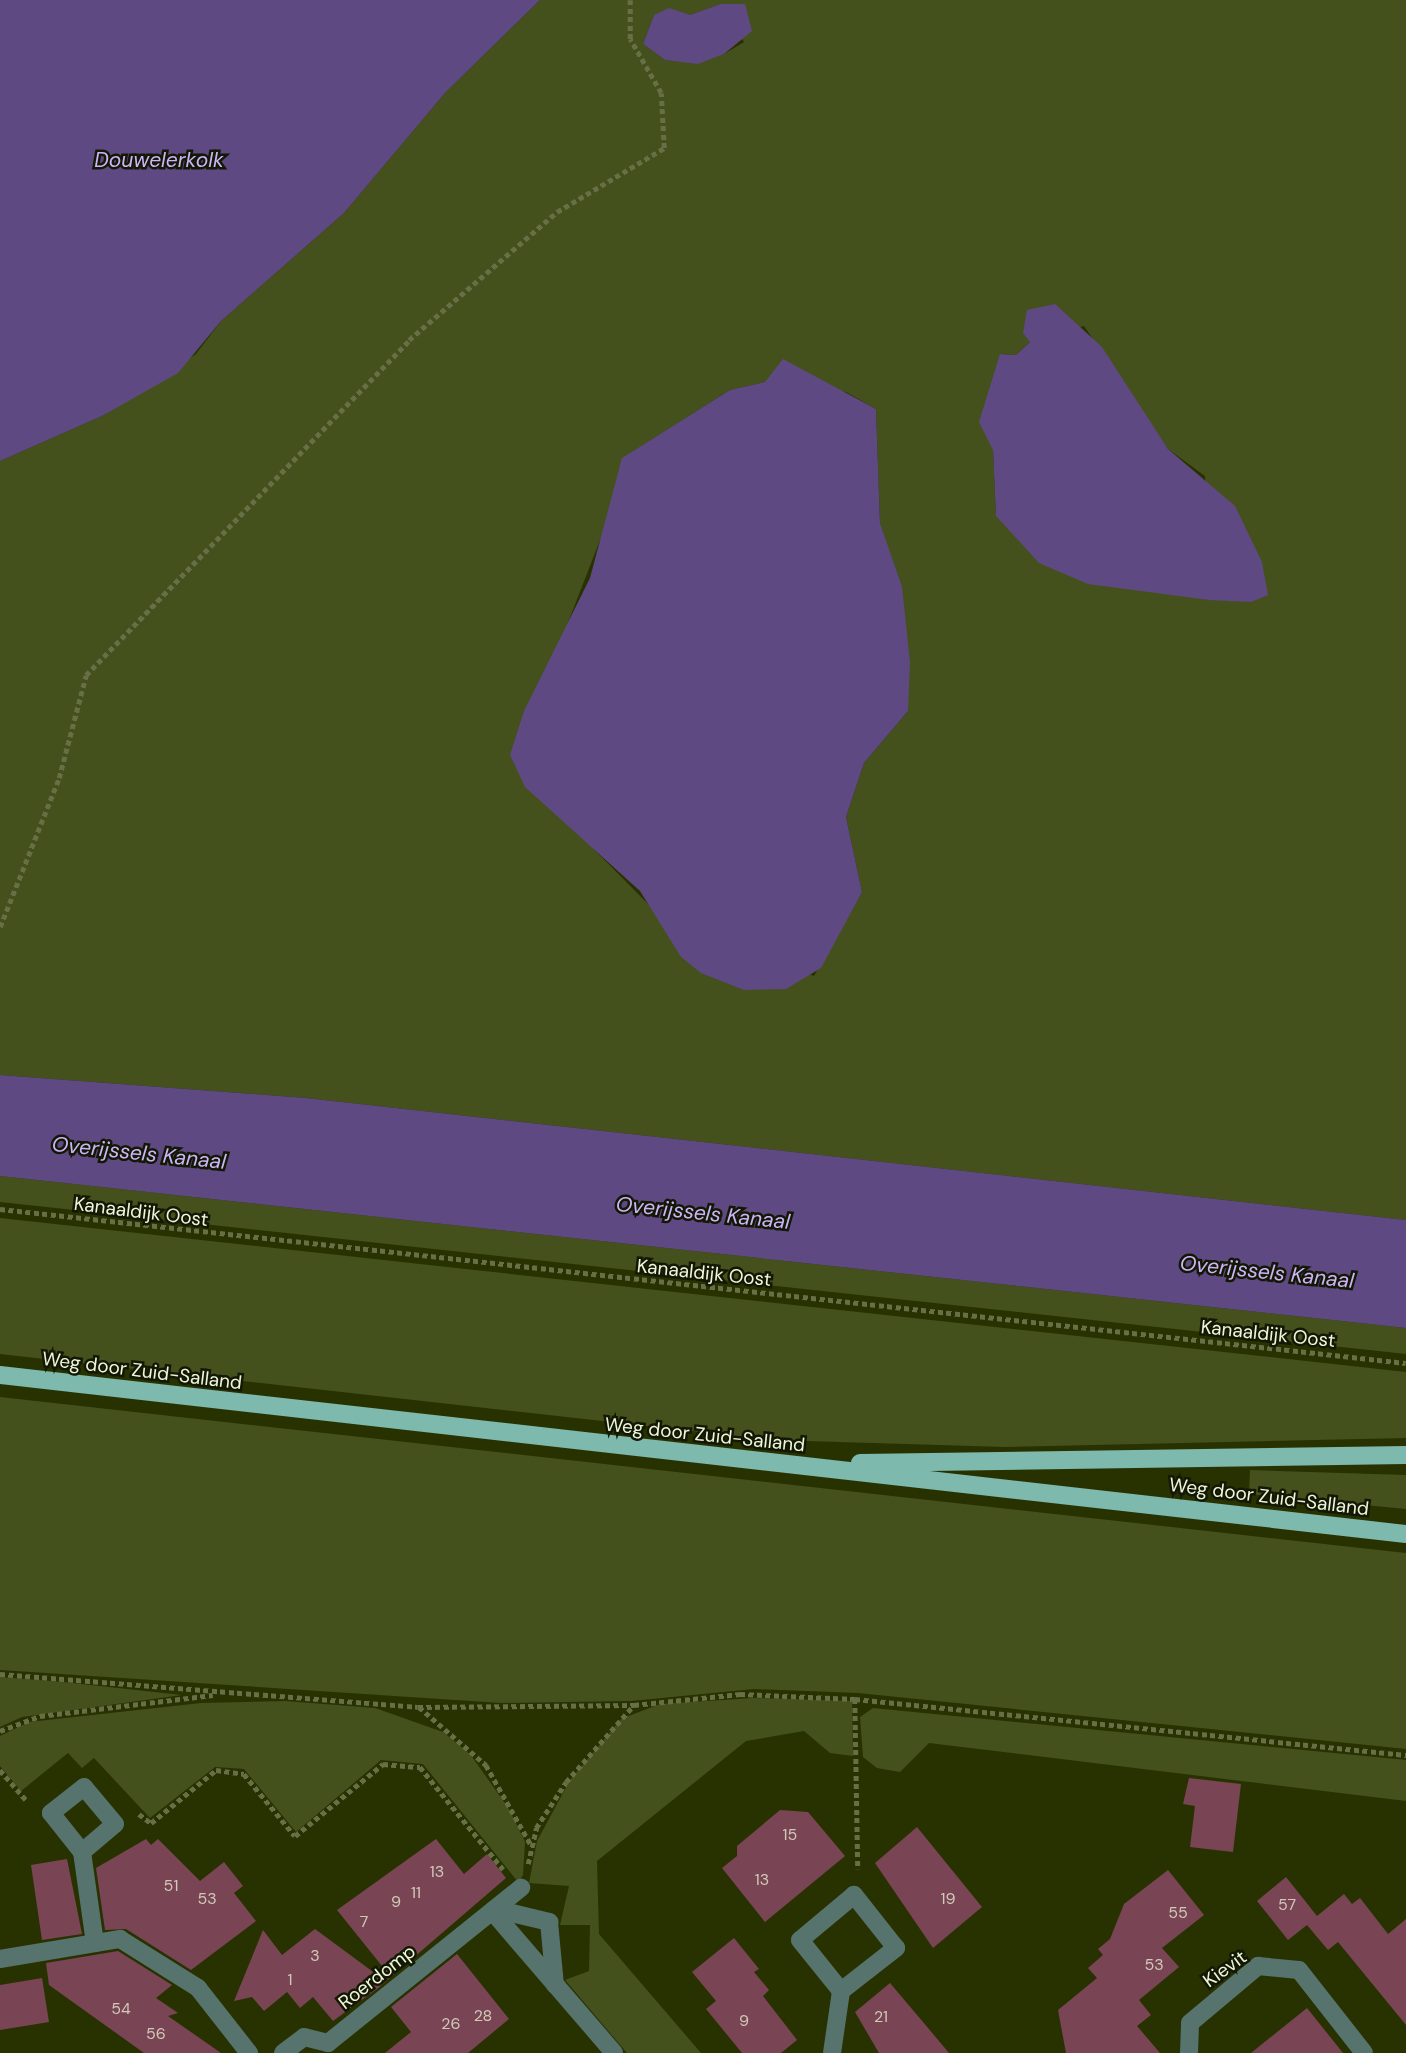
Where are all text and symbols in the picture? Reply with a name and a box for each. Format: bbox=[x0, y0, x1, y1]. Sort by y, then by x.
water label: Douwelerkolk bbox=[94, 147, 224, 173]
water label: Overijssels Kanaal bbox=[51, 1131, 227, 1175]
water label: Overijssels Kanaal bbox=[615, 1191, 791, 1235]
street label: Kanaaldijk Oost bbox=[73, 1192, 209, 1232]
water label: Overijssels Kanaal bbox=[1179, 1250, 1355, 1294]
street label: Kanaaldijk Oost bbox=[636, 1255, 772, 1291]
street label: Kanaaldijk Oost bbox=[1200, 1316, 1336, 1352]
street label: Weg door Zuid-Salland bbox=[41, 1347, 243, 1395]
street label: Weg door Zuid-Salland bbox=[604, 1413, 806, 1457]
street label: Weg door Zuid-Salland bbox=[1168, 1473, 1370, 1521]
house number: 15 bbox=[783, 1825, 797, 1845]
house number: 13 bbox=[430, 1862, 444, 1882]
house number: 13 bbox=[755, 1870, 769, 1890]
house number: 51 bbox=[164, 1876, 178, 1896]
house number: 11 bbox=[411, 1883, 421, 1903]
house number: 53 bbox=[197, 1889, 217, 1909]
house number: 19 bbox=[940, 1889, 956, 1909]
house number: 9 bbox=[391, 1892, 401, 1912]
house number: 57 bbox=[1278, 1895, 1296, 1915]
house number: 55 bbox=[1168, 1903, 1188, 1923]
house number: 7 bbox=[360, 1912, 368, 1932]
street label: Roerdomp bbox=[334, 1940, 420, 2014]
house number: 3 bbox=[310, 1946, 320, 1966]
street label: Kievit bbox=[1199, 1946, 1251, 1992]
house number: 53 bbox=[1144, 1955, 1164, 1975]
house number: 1 bbox=[288, 1970, 292, 1990]
house number: 54 bbox=[111, 1999, 131, 2019]
house number: 28 bbox=[474, 2006, 492, 2026]
house number: 21 bbox=[874, 2007, 888, 2027]
house number: 9 bbox=[739, 2011, 749, 2031]
house number: 26 bbox=[441, 2014, 461, 2034]
house number: 56 bbox=[146, 2024, 166, 2044]

